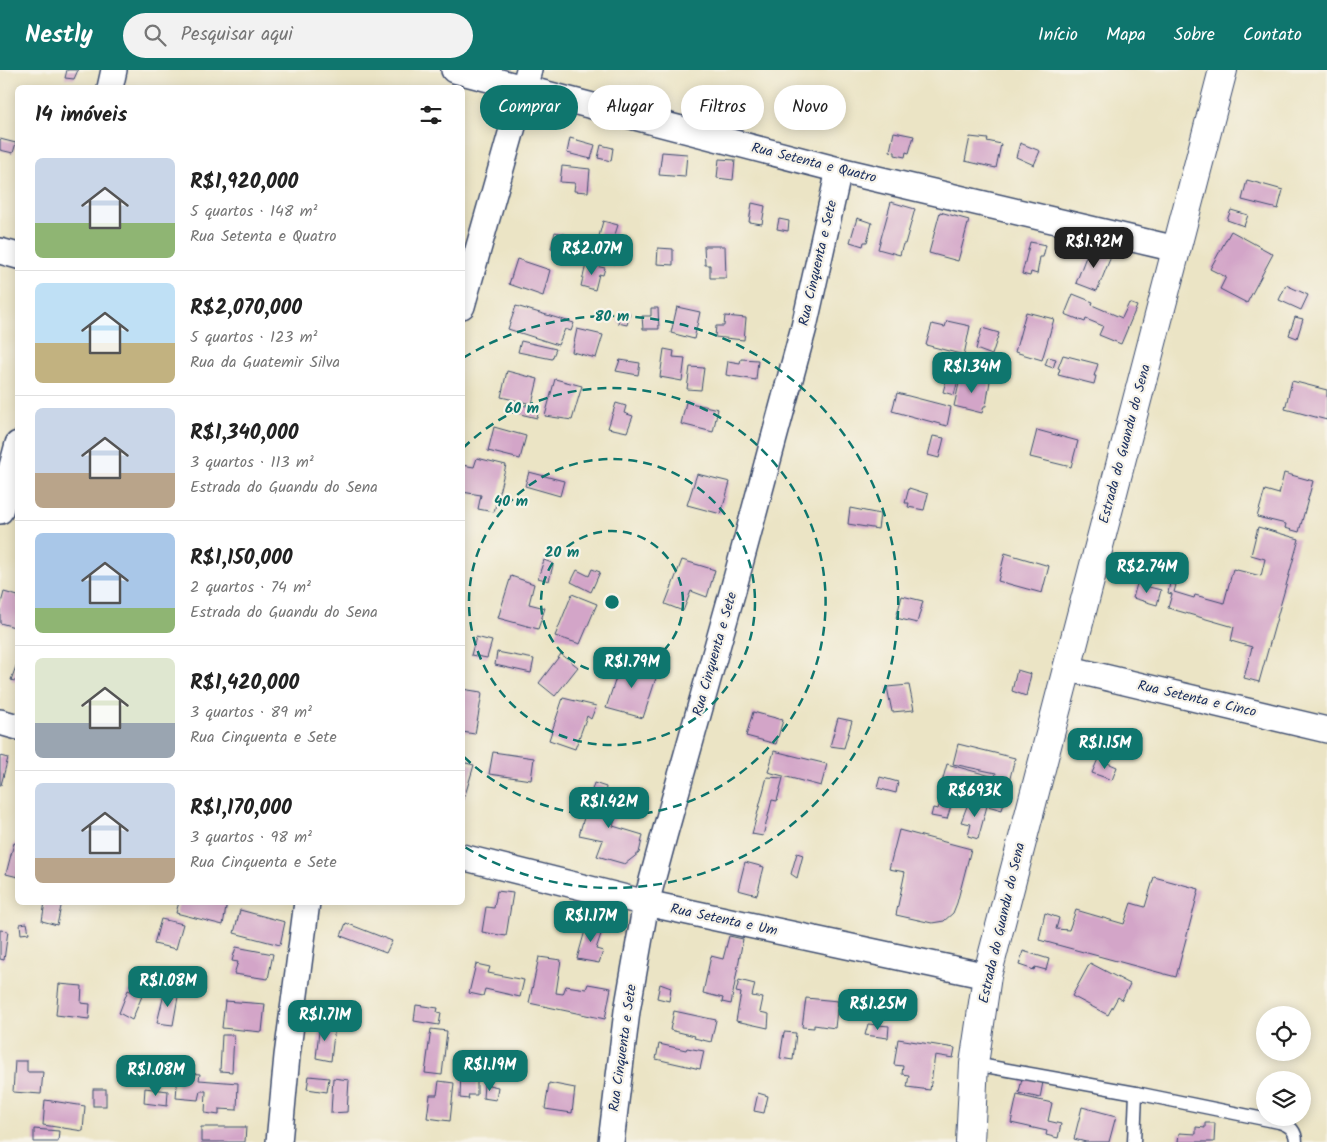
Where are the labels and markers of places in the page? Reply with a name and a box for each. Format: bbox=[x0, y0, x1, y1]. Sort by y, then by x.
pin: R$1.92M bbox=[1048, 226, 1140, 269]
pin: R$2.07M bbox=[546, 234, 638, 276]
pin: R$1.34M bbox=[926, 352, 1018, 394]
pin: R$2.74M bbox=[1101, 552, 1193, 594]
centre of rings bbox=[603, 593, 621, 611]
pin: R$1.79M bbox=[586, 646, 678, 689]
pin: R$1.15M bbox=[1059, 728, 1151, 770]
pin: R$693K bbox=[934, 776, 1016, 818]
pin: R$1.42M bbox=[563, 786, 655, 829]
pin: R$1.17M bbox=[545, 900, 637, 943]
pin: R$1.08M bbox=[122, 966, 214, 1008]
pin: R$1.25M bbox=[832, 988, 924, 1031]
pin: R$1.71M bbox=[279, 1000, 371, 1042]
pin: R$1.19M bbox=[444, 1050, 536, 1092]
pin: R$1.08M bbox=[110, 1054, 202, 1097]

